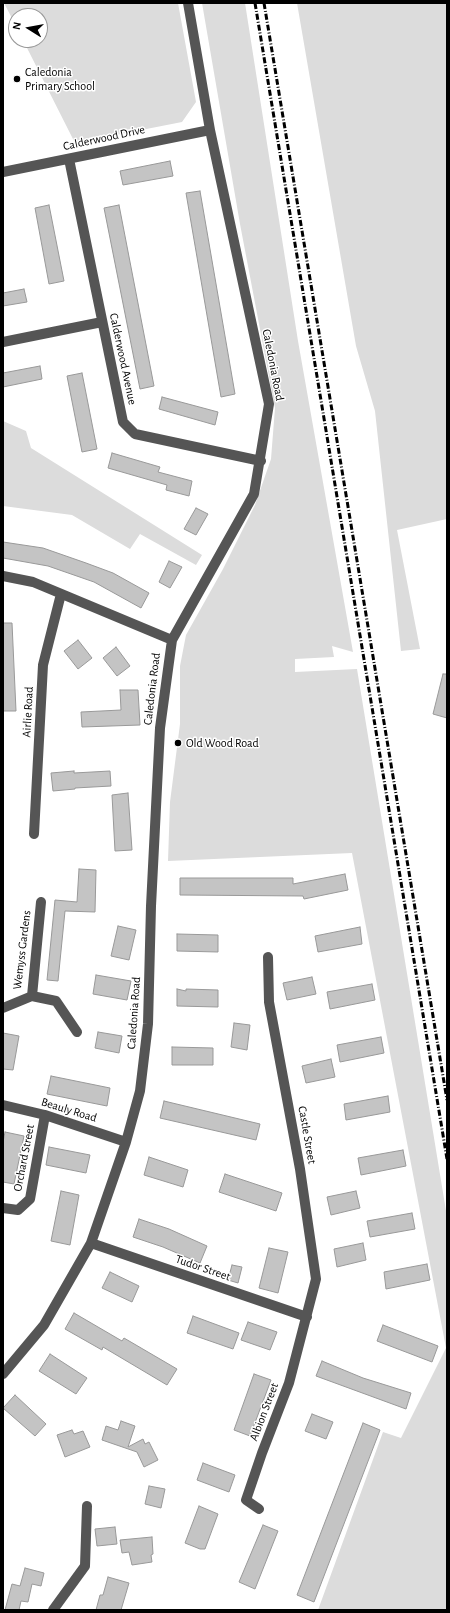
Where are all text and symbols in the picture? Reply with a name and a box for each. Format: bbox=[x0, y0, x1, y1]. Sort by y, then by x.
north arrow bbox=[8, 8, 48, 48]
text: N bbox=[11, 21, 23, 31]
place label: Caledonia Primary School bbox=[25, 65, 95, 93]
marker: Caledonia Primary School bbox=[12, 74, 22, 84]
street label: Calderwood Drive bbox=[62, 122, 146, 154]
street label: Calderwood Avenue bbox=[106, 312, 140, 406]
street label: Caledonia Road bbox=[259, 328, 287, 402]
street label: Caledonia Road bbox=[140, 652, 164, 726]
street label: Airlie Road bbox=[19, 686, 37, 738]
place label: Old Wood Road bbox=[186, 736, 259, 750]
marker: Old Wood Road bbox=[173, 738, 183, 748]
street label: Wemyss Gardens bbox=[10, 910, 34, 990]
street label: Caledonia Road bbox=[124, 976, 144, 1050]
street label: Beauly Road bbox=[39, 1095, 99, 1125]
street label: Castle Street bbox=[295, 1105, 319, 1165]
street label: Orchard Street bbox=[10, 1123, 38, 1193]
street label: Tudor Street bbox=[174, 1252, 232, 1284]
street label: Albion Street bbox=[246, 1381, 282, 1443]

